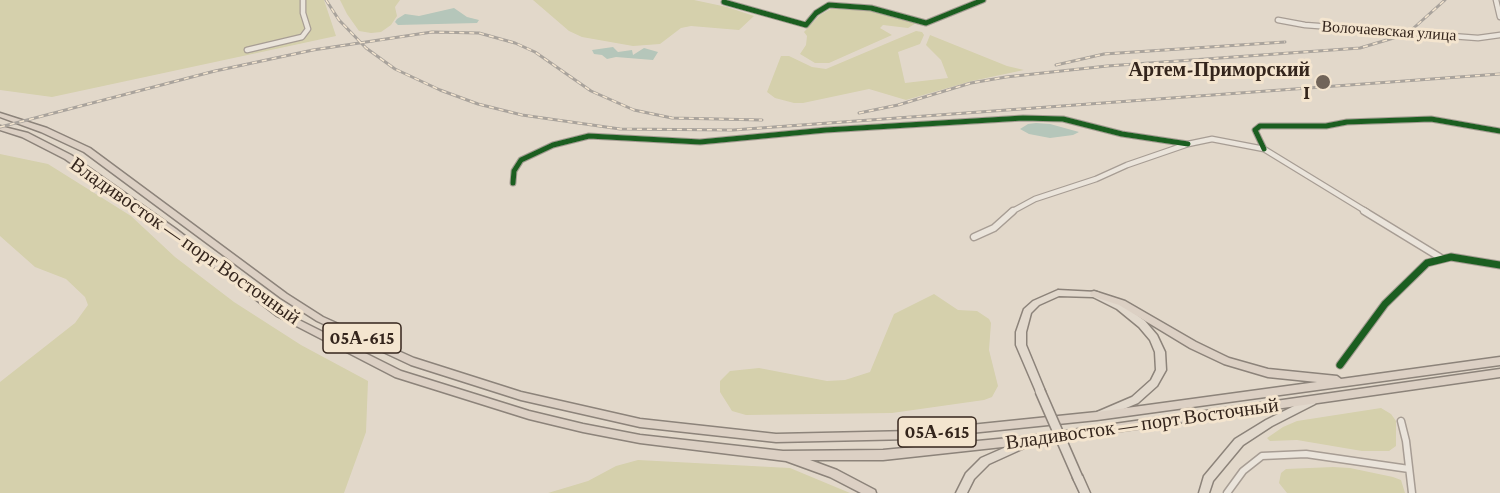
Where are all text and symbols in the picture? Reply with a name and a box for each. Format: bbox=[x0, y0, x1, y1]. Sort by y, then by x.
street label: Волочаевская улица bbox=[1321, 17, 1457, 45]
place label: Артем-Приморский I bbox=[1129, 58, 1310, 105]
marker: Артем-Приморский I bbox=[1314, 73, 1332, 91]
street label: Владивосток — порт Восточный bbox=[65, 152, 305, 330]
road number: 05А-615 bbox=[323, 323, 401, 353]
street label: Владивосток — порт Восточный bbox=[1004, 393, 1280, 455]
road number: 05А-615 bbox=[898, 417, 976, 447]

